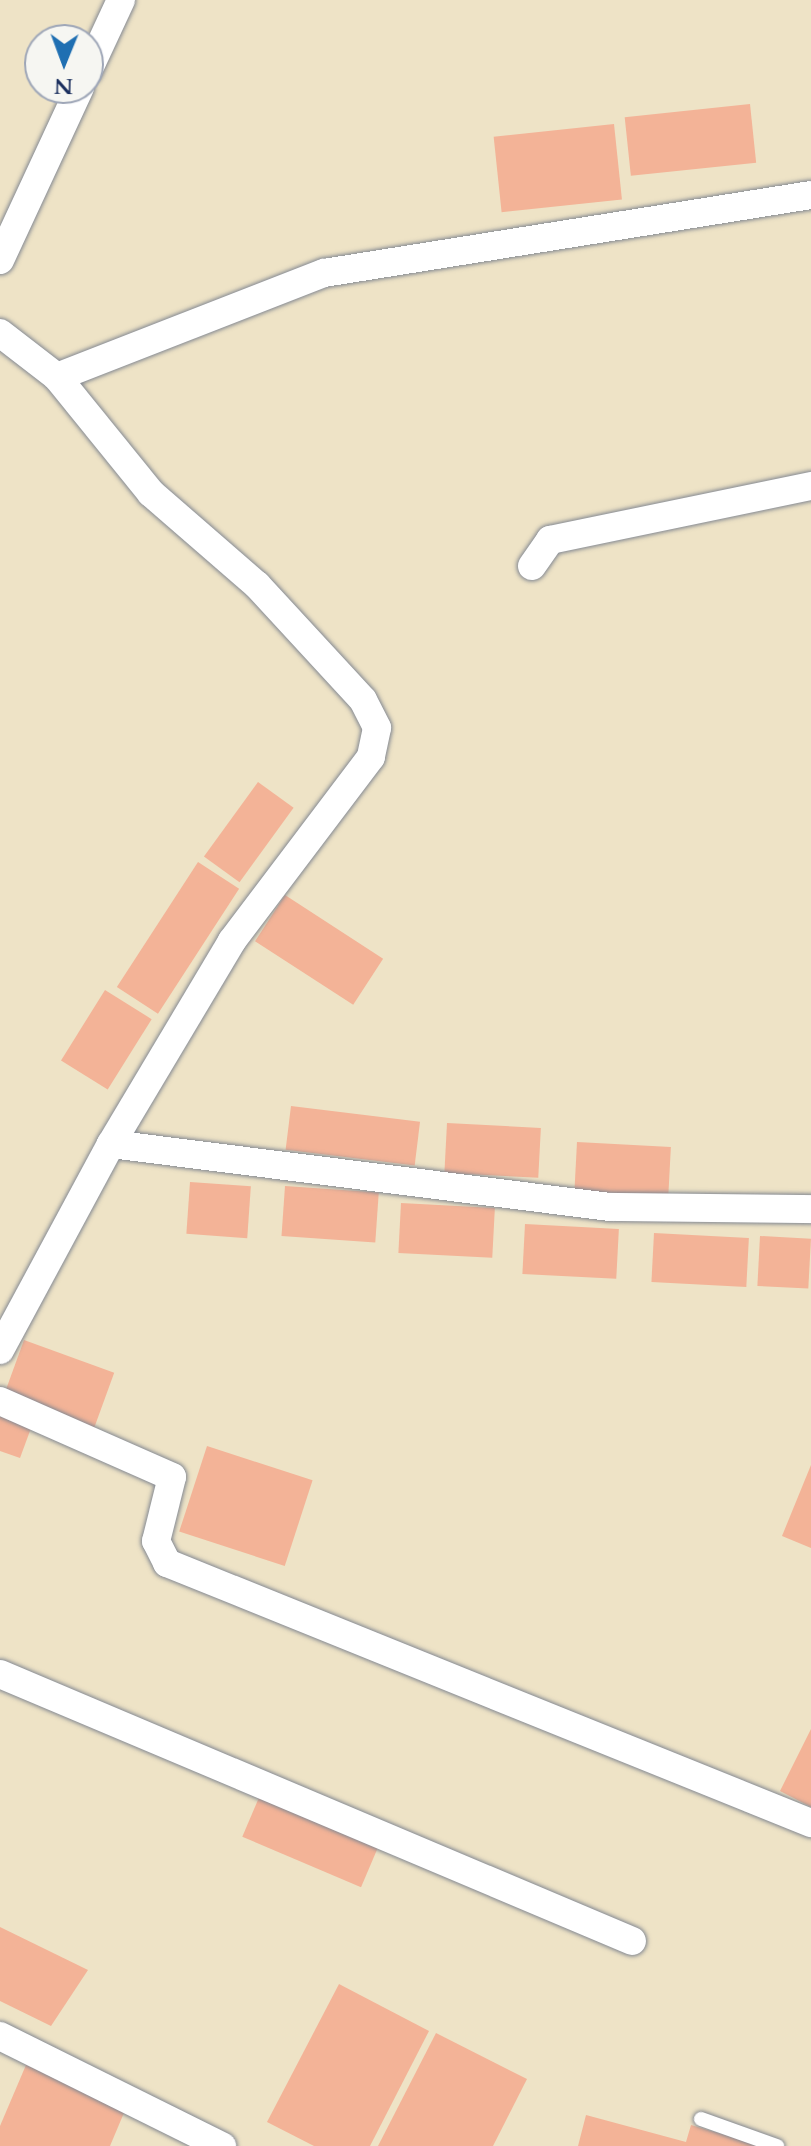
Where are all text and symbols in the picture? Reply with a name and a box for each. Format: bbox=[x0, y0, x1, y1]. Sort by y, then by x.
north arrow bbox=[24, 24, 104, 104]
text: N bbox=[54, 71, 73, 101]

